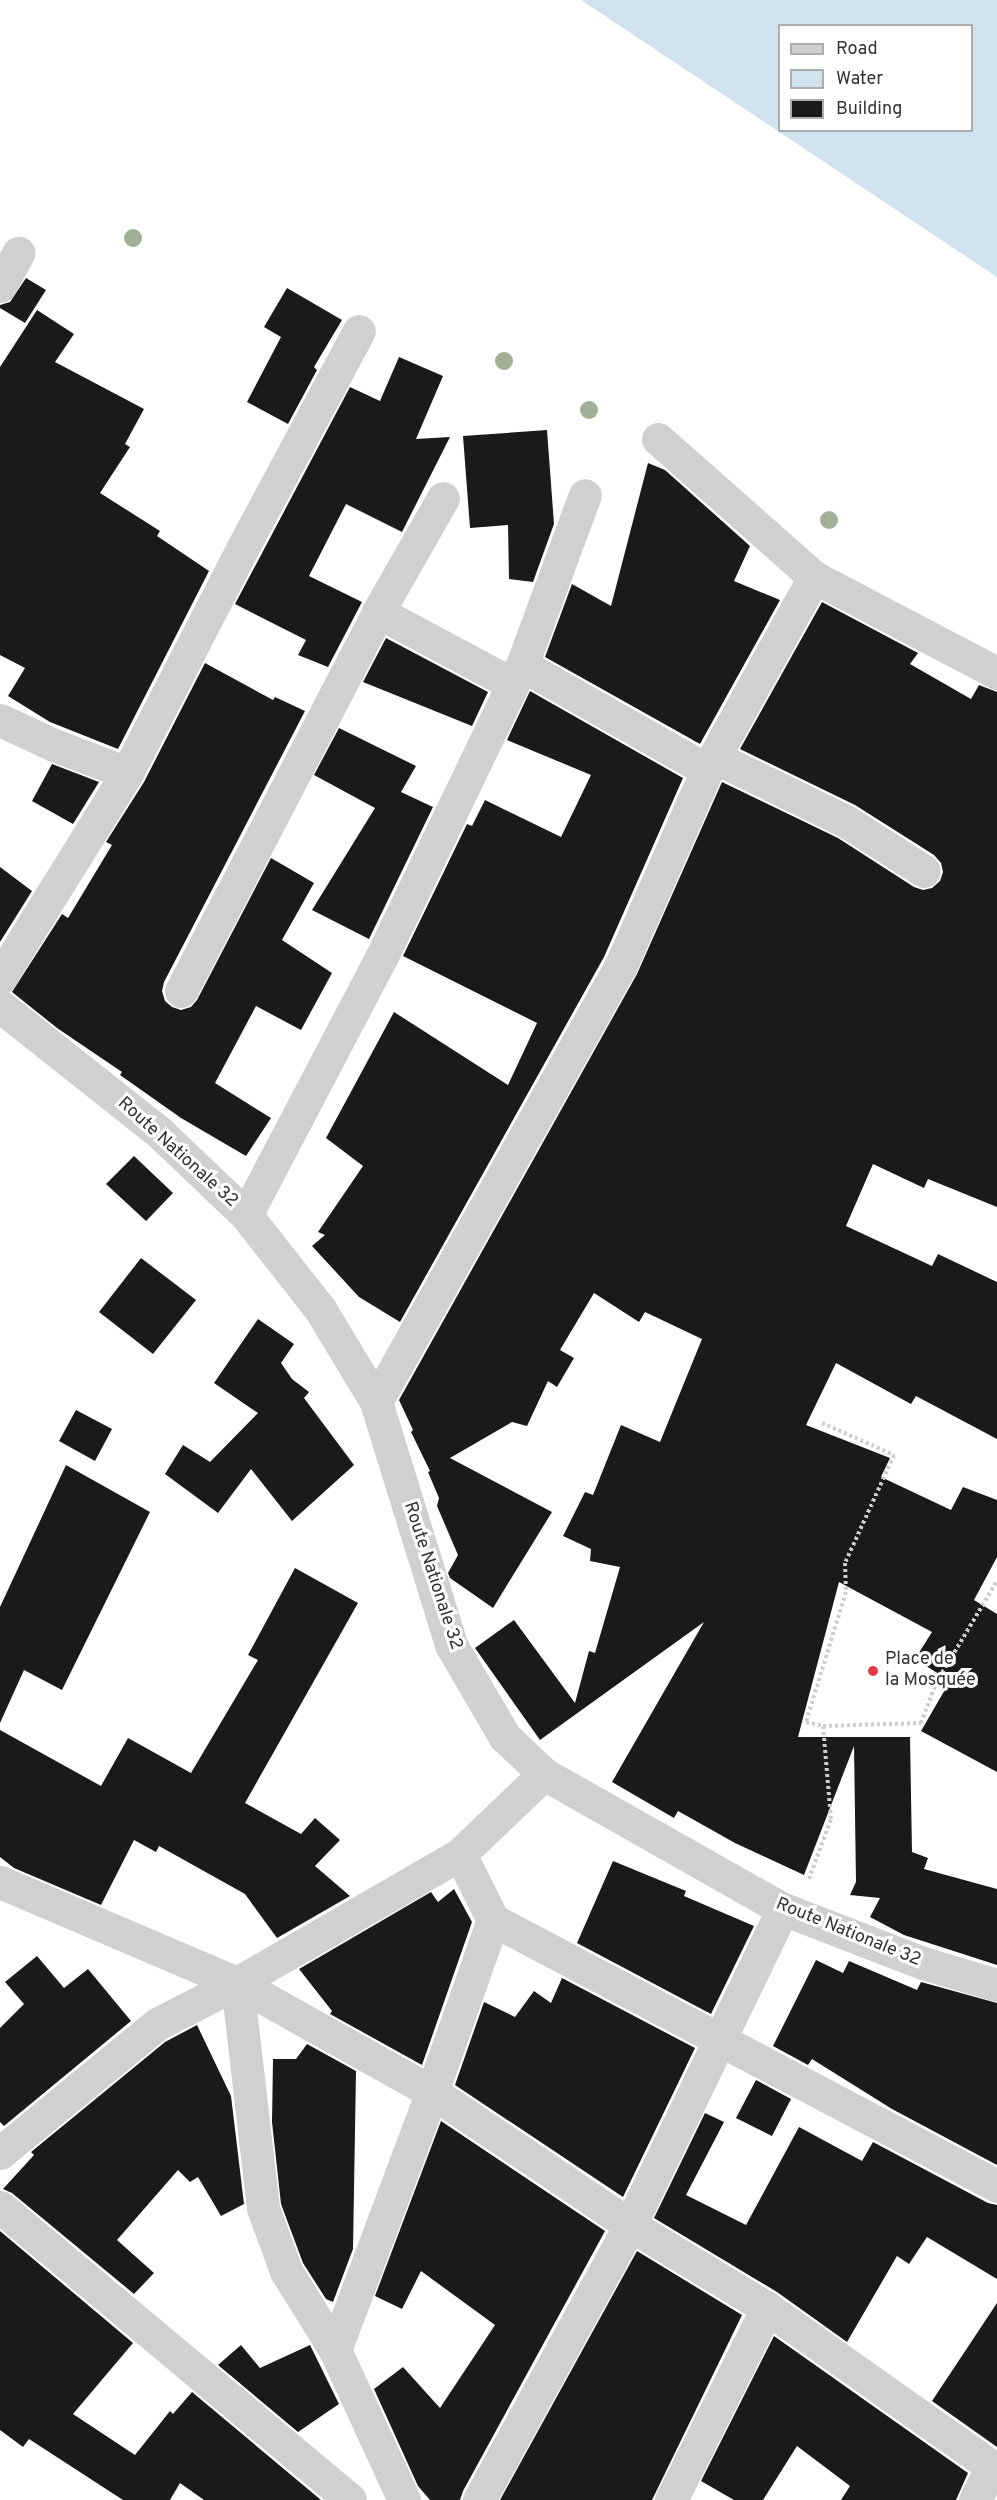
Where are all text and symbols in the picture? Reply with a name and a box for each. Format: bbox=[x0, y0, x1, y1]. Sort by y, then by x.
legend bbox=[778, 24, 973, 132]
text: Road bbox=[836, 38, 878, 61]
text: Water bbox=[836, 68, 883, 91]
text: Building bbox=[836, 98, 902, 121]
street label: Route Nationale 32 bbox=[112, 1093, 242, 1213]
street label: Route Nationale 32 bbox=[398, 1499, 466, 1653]
place label: Place de la Mosquée bbox=[885, 1650, 976, 1692]
marker: Place de la Mosquée bbox=[866, 1664, 880, 1678]
street label: Route Nationale 32 bbox=[772, 1894, 924, 1972]

